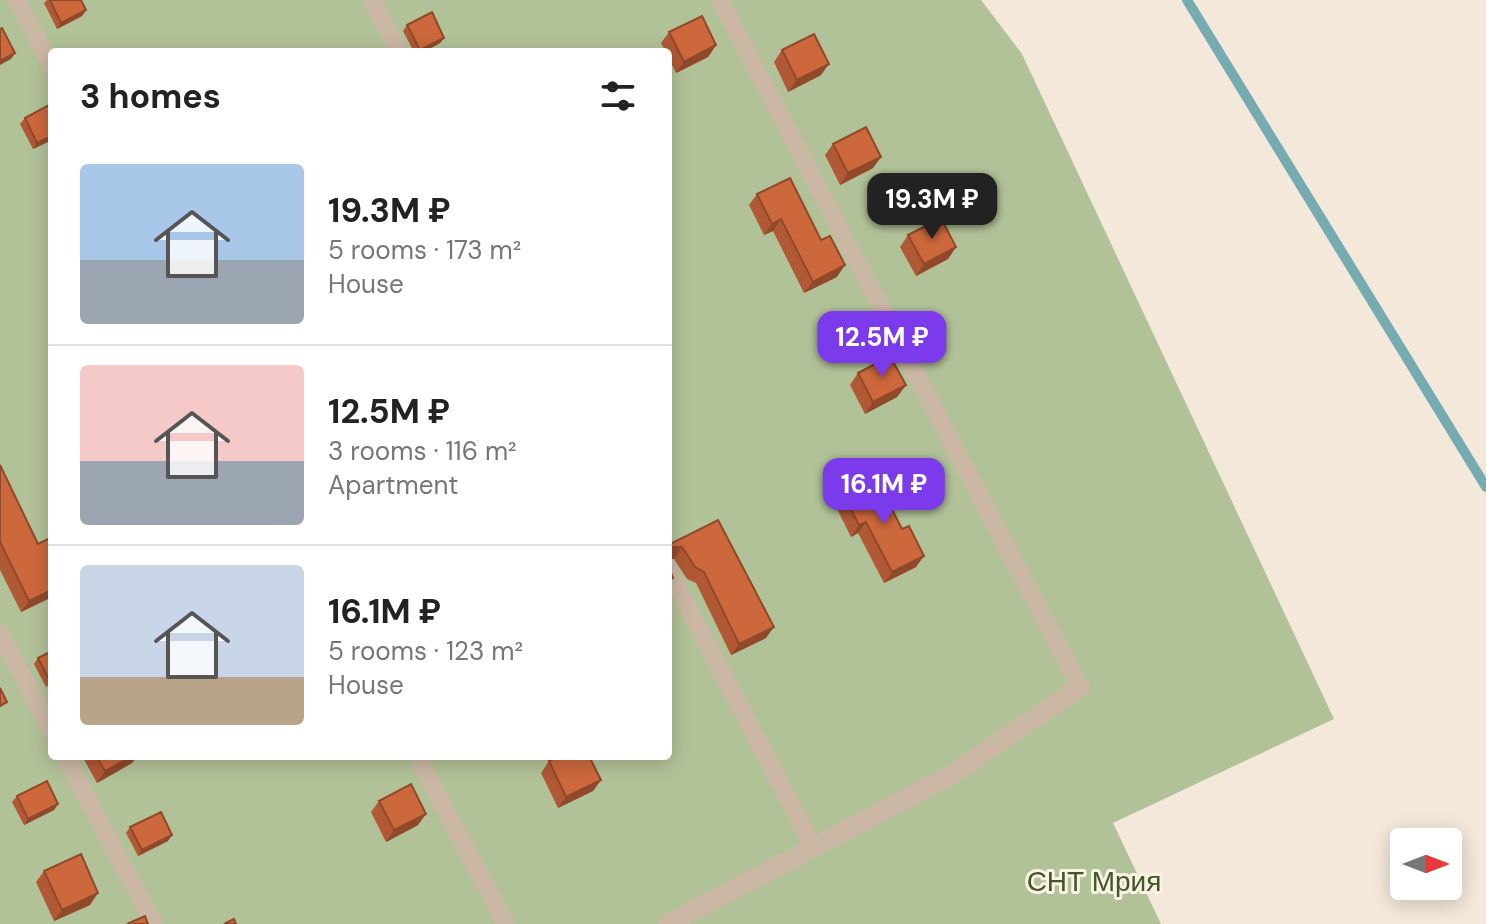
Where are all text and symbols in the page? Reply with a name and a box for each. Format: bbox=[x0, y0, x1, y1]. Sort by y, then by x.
text: 3 homes bbox=[80, 74, 221, 119]
icon: filters bbox=[596, 74, 640, 118]
pin: 19.3M ₽ bbox=[858, 173, 1006, 241]
text: 19.3M ₽ bbox=[885, 182, 979, 216]
text: 19.3M ₽ bbox=[328, 188, 450, 233]
icon: home bbox=[144, 196, 240, 292]
text: 5 rooms · 173 m² bbox=[328, 233, 521, 267]
text: House bbox=[328, 267, 404, 301]
pin: 12.5M ₽ bbox=[808, 311, 956, 379]
text: 12.5M ₽ bbox=[835, 320, 929, 354]
text: 12.5M ₽ bbox=[328, 389, 450, 434]
icon: home bbox=[144, 397, 240, 493]
text: 3 rooms · 116 m² bbox=[328, 434, 517, 468]
pin: 16.1M ₽ bbox=[810, 458, 958, 526]
text: 16.1M ₽ bbox=[841, 467, 927, 501]
text: Apartment bbox=[328, 468, 459, 502]
text: 16.1M ₽ bbox=[328, 589, 441, 634]
icon: home bbox=[144, 597, 240, 693]
text: 5 rooms · 123 m² bbox=[328, 634, 523, 668]
text: House bbox=[328, 668, 404, 702]
north arrow bbox=[1390, 828, 1462, 900]
map controls bbox=[1390, 828, 1462, 900]
park label: СНТ Мрия bbox=[1027, 863, 1161, 900]

